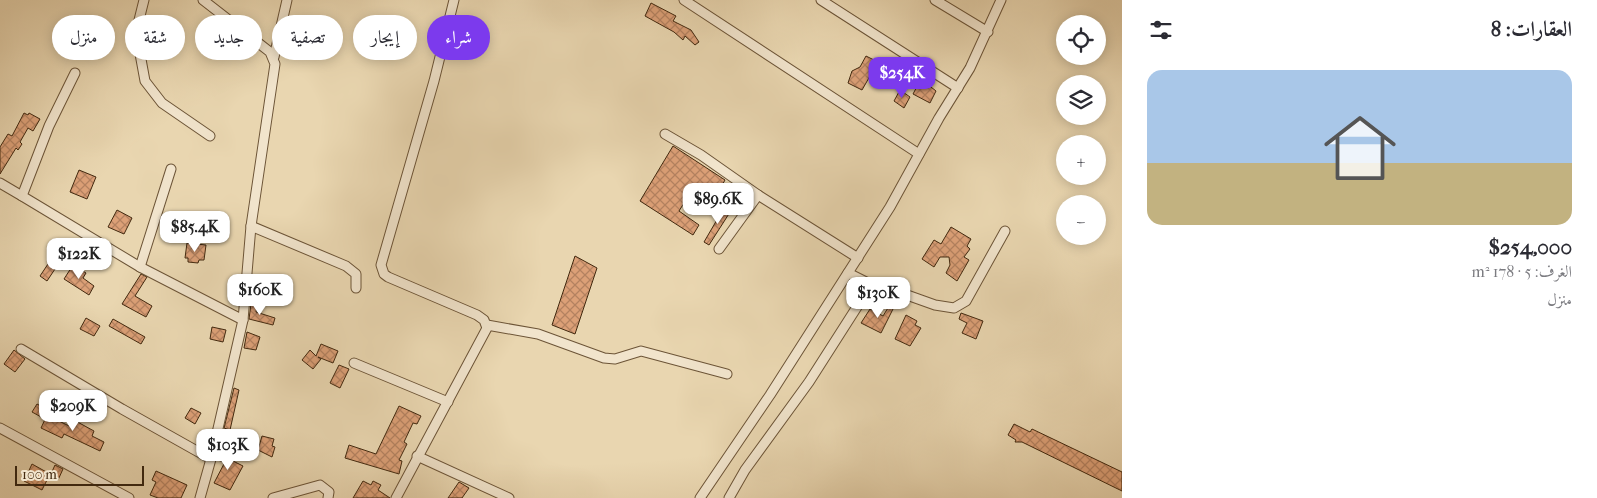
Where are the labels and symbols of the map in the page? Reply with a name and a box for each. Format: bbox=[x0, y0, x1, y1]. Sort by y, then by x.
pin: $254K bbox=[867, 56, 937, 99]
pin: $89.6K bbox=[677, 182, 759, 225]
pin: $85.4K bbox=[154, 210, 236, 253]
pin: $122K bbox=[44, 238, 114, 280]
pin: $160K bbox=[225, 274, 295, 316]
pin: $130K bbox=[843, 276, 913, 319]
pin: $209K bbox=[38, 390, 108, 432]
pin: $103K bbox=[193, 428, 263, 471]
scale bar bbox=[15, 463, 144, 486]

